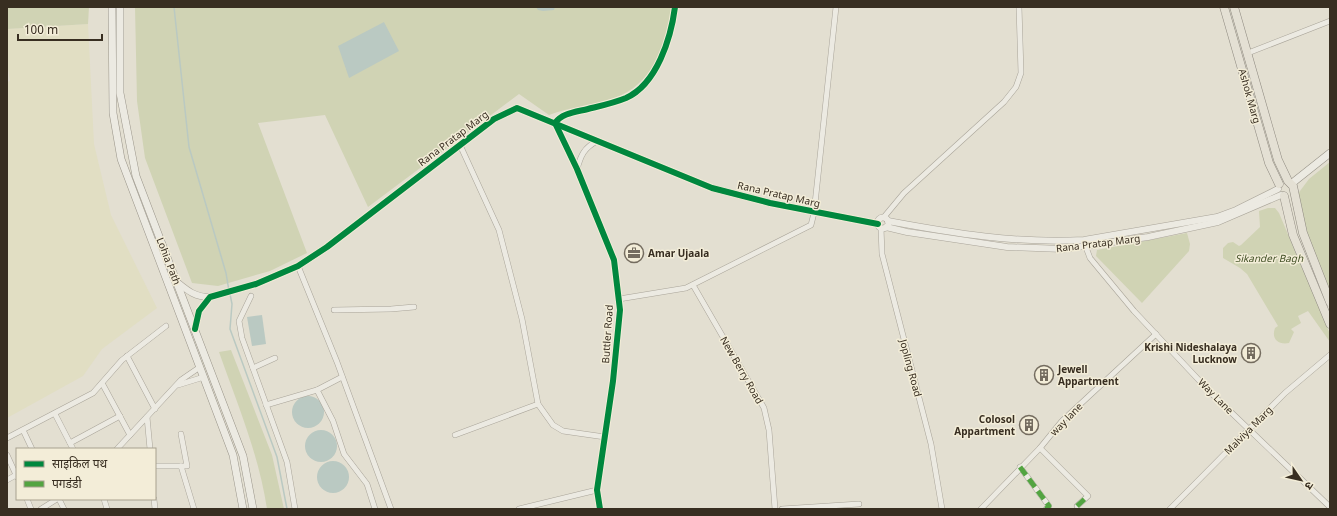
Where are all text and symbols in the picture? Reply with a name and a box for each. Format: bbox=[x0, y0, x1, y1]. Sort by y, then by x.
scale bar bbox=[18, 16, 102, 42]
text: 100 m bbox=[24, 23, 58, 39]
street label: Ashok Marg bbox=[1235, 68, 1263, 125]
street label: Rana Pratap Marg bbox=[416, 109, 492, 170]
street label: Rana Pratap Marg bbox=[736, 180, 821, 211]
street label: Rana Pratap Marg bbox=[1055, 233, 1141, 256]
street label: Lohia Path bbox=[153, 236, 183, 287]
office icon: Amar Ujaala bbox=[623, 242, 645, 264]
place label: Amar Ujaala bbox=[648, 248, 709, 261]
park label: Sikander Bagh bbox=[1235, 253, 1304, 266]
street label: Buttler Road bbox=[600, 304, 617, 364]
street label: New Berry Road bbox=[716, 335, 765, 407]
street label: Jopling Road bbox=[895, 337, 923, 399]
place label: Krishi Nideshalaya Lucknow bbox=[1144, 342, 1237, 367]
building icon: Krishi Nideshalaya Lucknow bbox=[1240, 342, 1262, 364]
building icon: Jewell Appartment bbox=[1033, 364, 1055, 386]
place label: Jewell Appartment bbox=[1057, 364, 1119, 389]
street label: Way Lane bbox=[1194, 377, 1236, 418]
street label: way lane bbox=[1048, 400, 1086, 439]
street label: Malviya Marg bbox=[1222, 404, 1276, 458]
place label: Colosol Appartment bbox=[954, 414, 1015, 439]
building icon: Colosol Appartment bbox=[1018, 414, 1040, 436]
legend bbox=[16, 448, 156, 500]
text: साइकिल पथ bbox=[52, 456, 108, 473]
north arrow bbox=[1281, 460, 1321, 500]
text: पगडंडी bbox=[52, 476, 82, 493]
text: उ bbox=[1301, 478, 1316, 492]

